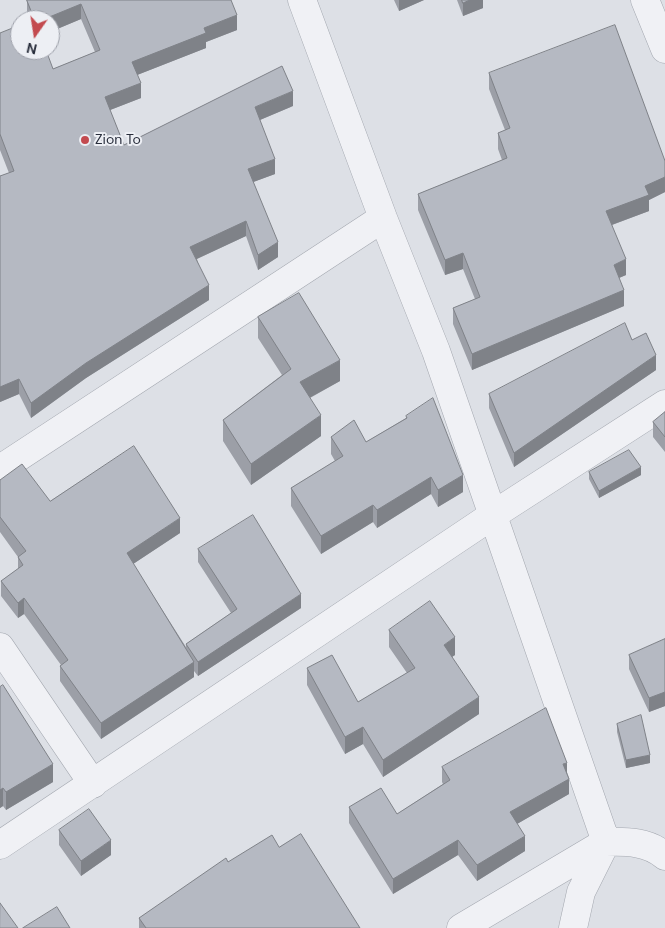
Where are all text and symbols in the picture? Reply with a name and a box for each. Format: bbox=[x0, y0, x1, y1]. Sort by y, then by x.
north arrow bbox=[10, 10, 60, 60]
text: N bbox=[25, 39, 39, 59]
place label: Zion To bbox=[95, 132, 141, 148]
marker: Zion To bbox=[79, 134, 91, 146]

